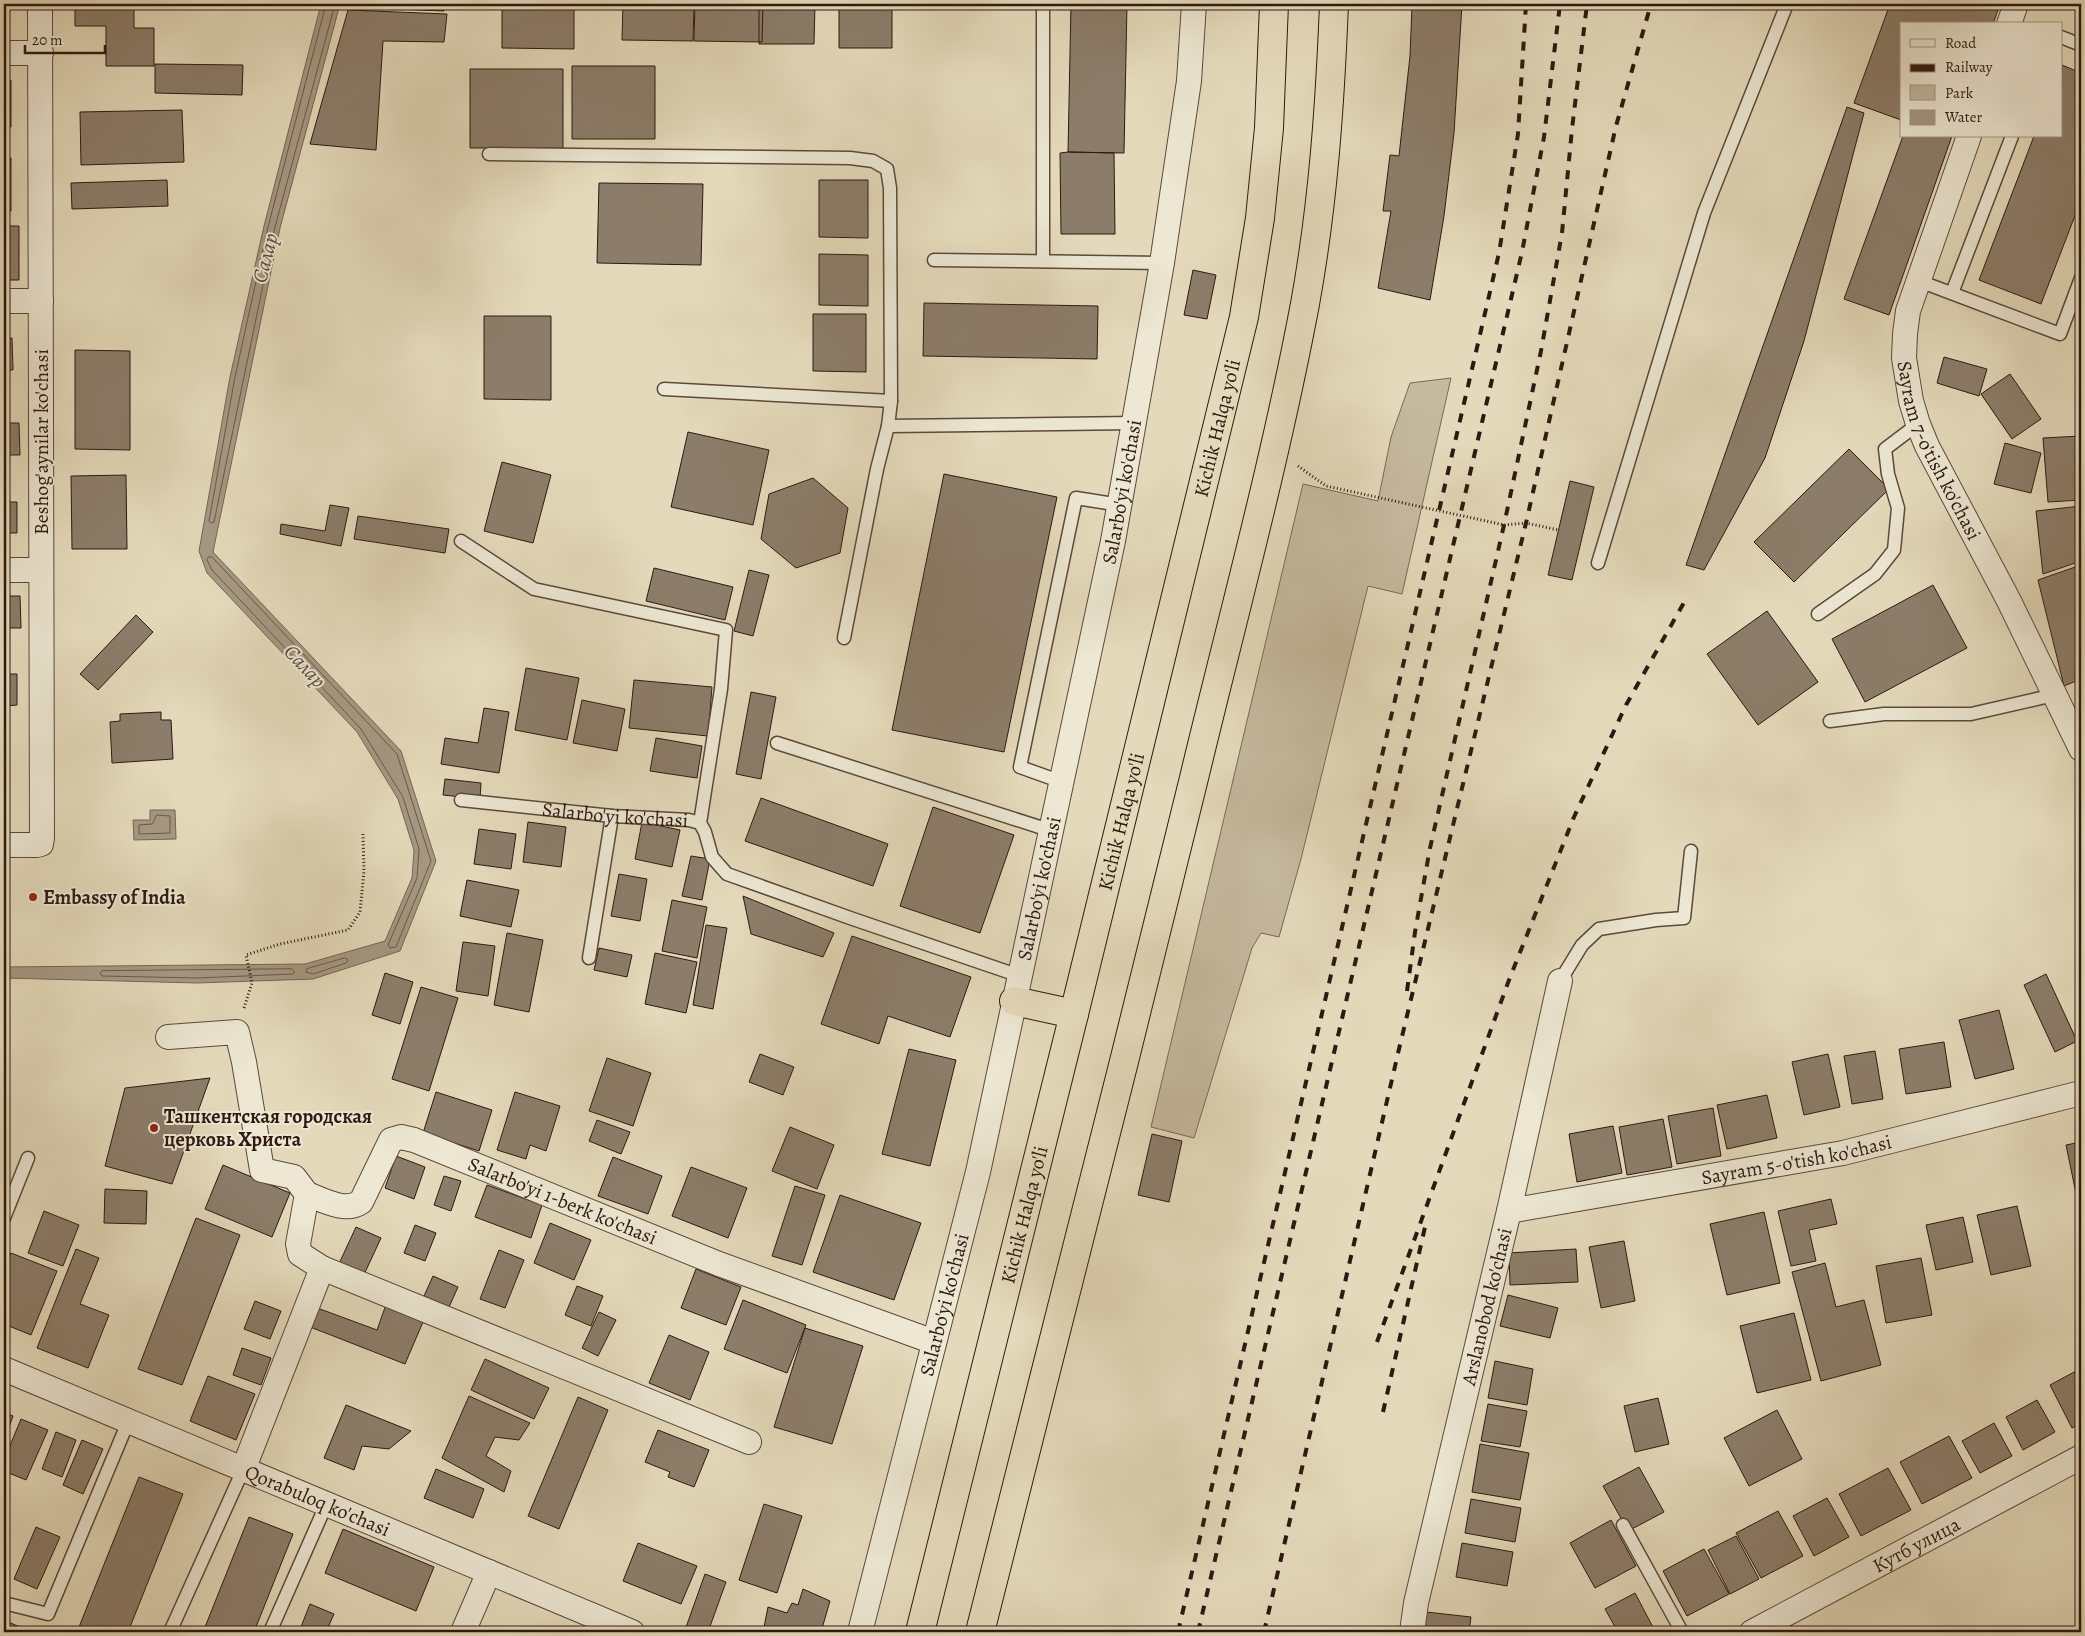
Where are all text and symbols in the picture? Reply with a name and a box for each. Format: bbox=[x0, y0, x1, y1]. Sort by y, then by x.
scale bar bbox=[25, 22, 105, 54]
legend bbox=[1900, 22, 2062, 138]
text: 20 m bbox=[32, 30, 63, 50]
text: Road bbox=[1945, 33, 1977, 53]
text: Railway bbox=[1945, 57, 1993, 77]
text: Park bbox=[1945, 83, 1974, 103]
text: Water bbox=[1944, 107, 1982, 127]
water label: Салар bbox=[245, 230, 285, 286]
street label: Beshog'aynilar ko'chasi bbox=[28, 349, 55, 535]
street label: Kichik Halqa yo'li bbox=[1188, 357, 1247, 500]
street label: Sayram 7-o'tish ko'chasi bbox=[1891, 359, 1987, 545]
street label: Salarbo'yi ko'chasi bbox=[1095, 418, 1148, 567]
water label: Салар bbox=[278, 638, 332, 694]
street label: Kichik Halqa yo'li bbox=[1092, 750, 1151, 893]
street label: Salarbo'yi ko'chasi bbox=[541, 796, 689, 834]
street label: Salarbo'yi ko'chasi bbox=[1011, 814, 1068, 963]
place label: Embassy of India bbox=[43, 884, 186, 911]
marker: Embassy of India bbox=[27, 891, 39, 903]
place label: Ташкентская городская церковь Христа bbox=[164, 1103, 372, 1153]
marker: Ташкентская городская церковь Христа bbox=[148, 1122, 160, 1134]
street label: Sayram 5-o'tish ko'chasi bbox=[1699, 1128, 1894, 1191]
street label: Kichik Halqa yo'li bbox=[994, 1143, 1055, 1287]
street label: Salarbo'yi 1-berk ko'chasi bbox=[464, 1150, 661, 1251]
street label: Arslanobod ko'chasi bbox=[1455, 1225, 1519, 1389]
street label: Salarbo'yi ko'chasi bbox=[913, 1230, 976, 1379]
street label: Qorabuloq ko'chasi bbox=[241, 1458, 394, 1543]
street label: Кутб улица bbox=[1868, 1510, 1966, 1579]

